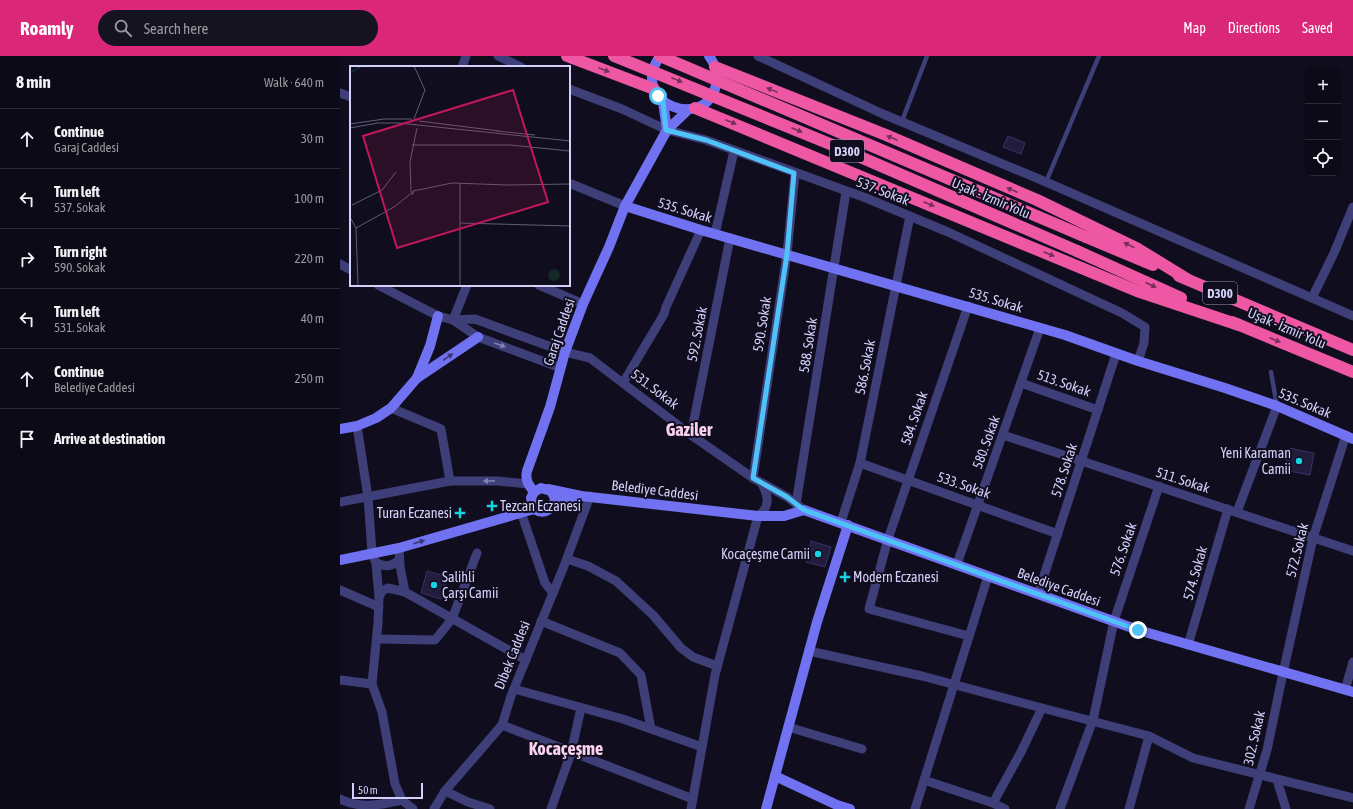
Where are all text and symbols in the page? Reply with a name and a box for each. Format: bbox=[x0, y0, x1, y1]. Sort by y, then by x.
search box bbox=[98, 10, 378, 46]
text: Roamly bbox=[20, 17, 74, 39]
icon: search bbox=[112, 17, 134, 39]
text: Search here bbox=[144, 20, 208, 37]
text: Map bbox=[1183, 20, 1206, 36]
text: Directions bbox=[1228, 20, 1280, 36]
text: Saved bbox=[1302, 20, 1333, 36]
inset map bbox=[350, 66, 570, 286]
one-way arrow bbox=[598, 67, 610, 73]
map controls bbox=[1305, 68, 1341, 176]
button: + bbox=[1305, 68, 1341, 104]
text: 8 min bbox=[16, 72, 51, 92]
text: Walk · 640 m bbox=[264, 75, 324, 90]
one-way arrow bbox=[671, 78, 683, 84]
one-way arrow bbox=[765, 86, 777, 92]
route start bbox=[649, 87, 667, 105]
button: − bbox=[1305, 104, 1341, 140]
one-way arrow bbox=[726, 120, 738, 126]
text: Continue bbox=[54, 123, 104, 140]
icon: ahead bbox=[16, 128, 38, 150]
one-way arrow bbox=[791, 128, 803, 134]
text: 30 m bbox=[301, 131, 324, 146]
one-way arrow bbox=[887, 135, 898, 141]
text: Garaj Caddesi bbox=[54, 140, 119, 155]
road number: D300 bbox=[830, 140, 864, 162]
button: locate bbox=[1305, 140, 1341, 176]
street label: 537. Sokak bbox=[854, 174, 912, 208]
street label: Uşak - İzmir Yolu bbox=[949, 174, 1033, 222]
text: Turn left bbox=[54, 183, 100, 200]
one-way arrow bbox=[1005, 186, 1017, 192]
icon: left bbox=[16, 188, 38, 210]
text: 100 m bbox=[295, 191, 324, 206]
street label: 535. Sokak bbox=[656, 194, 714, 226]
text: 537. Sokak bbox=[54, 200, 105, 215]
one-way arrow bbox=[923, 201, 935, 207]
one-way arrow bbox=[1124, 242, 1135, 248]
text: Turn right bbox=[54, 243, 107, 260]
icon: right bbox=[16, 248, 38, 270]
text: 220 m bbox=[295, 251, 324, 266]
one-way arrow bbox=[1043, 251, 1054, 257]
text: 590. Sokak bbox=[54, 260, 105, 275]
one-way arrow bbox=[1145, 282, 1157, 288]
road number: D300 bbox=[1203, 282, 1237, 304]
street label: 535. Sokak bbox=[967, 284, 1025, 316]
street label: 590. Sokak bbox=[750, 295, 774, 353]
street label: Garaj Caddesi bbox=[540, 296, 578, 368]
text: Turn left bbox=[54, 303, 100, 320]
street label: Uşak - İzmir Yolu bbox=[1245, 304, 1329, 352]
street label: 592. Sokak bbox=[684, 305, 710, 363]
icon: left bbox=[16, 308, 38, 330]
text: 40 m bbox=[301, 311, 324, 326]
street label: 588. Sokak bbox=[796, 316, 820, 374]
text: 531. Sokak bbox=[54, 320, 105, 335]
one-way arrow bbox=[1270, 337, 1281, 343]
street label: 586. Sokak bbox=[852, 338, 878, 396]
one-way arrow bbox=[494, 342, 506, 348]
one-way arrow bbox=[443, 353, 453, 361]
text: Continue bbox=[54, 363, 104, 380]
street label: 531. Sokak bbox=[628, 366, 682, 412]
street label: 513. Sokak bbox=[1035, 366, 1093, 400]
icon: ahead bbox=[16, 368, 38, 390]
text: 250 m bbox=[295, 371, 324, 386]
text: Belediye Caddesi bbox=[54, 380, 135, 395]
street label: 535. Sokak bbox=[1276, 385, 1334, 421]
street label: 584. Sokak bbox=[897, 389, 931, 447]
street label: 580. Sokak bbox=[969, 413, 1003, 471]
district label: Gaziler bbox=[666, 419, 713, 440]
icon: arrive bbox=[16, 428, 38, 450]
text: Arrive at destination bbox=[54, 430, 165, 447]
street label: 578. Sokak bbox=[1048, 441, 1080, 499]
place label: Yeni Karaman Camii bbox=[1220, 445, 1291, 477]
marker: Yeni Karaman Camii bbox=[1294, 456, 1304, 466]
street label: 511. Sokak bbox=[1154, 464, 1212, 496]
street label: 533. Sokak bbox=[935, 468, 993, 502]
street label: Belediye Caddesi bbox=[611, 477, 699, 503]
one-way arrow bbox=[482, 478, 495, 484]
place label: Tezcan Eczanesi bbox=[500, 498, 581, 514]
marker: Tezcan Eczanesi bbox=[487, 501, 497, 511]
place label: Turan Eczanesi bbox=[377, 505, 452, 521]
marker: Turan Eczanesi bbox=[455, 508, 465, 518]
street label: 576. Sokak bbox=[1106, 520, 1140, 578]
street label: 572. Sokak bbox=[1283, 521, 1311, 579]
one-way arrow bbox=[413, 539, 425, 545]
street label: 574. Sokak bbox=[1180, 544, 1210, 602]
place label: Kocaçeşme Camii bbox=[721, 546, 810, 562]
marker: Kocaçeşme Camii bbox=[813, 549, 823, 559]
street label: Belediye Caddesi bbox=[1015, 565, 1103, 609]
place label: Salihli Çarşı Camii bbox=[442, 569, 498, 601]
place label: Modern Eczanesi bbox=[853, 569, 939, 585]
marker: Modern Eczanesi bbox=[840, 572, 850, 582]
marker: Salihli Çarşı Camii bbox=[429, 580, 439, 590]
street label: Dibek Caddesi bbox=[491, 618, 533, 692]
route end bbox=[1129, 621, 1147, 639]
street label: 302. Sokak bbox=[1240, 709, 1268, 767]
district label: Kocaçeşme bbox=[529, 738, 603, 759]
scale bar bbox=[352, 781, 423, 800]
text: 50 m bbox=[358, 784, 378, 796]

